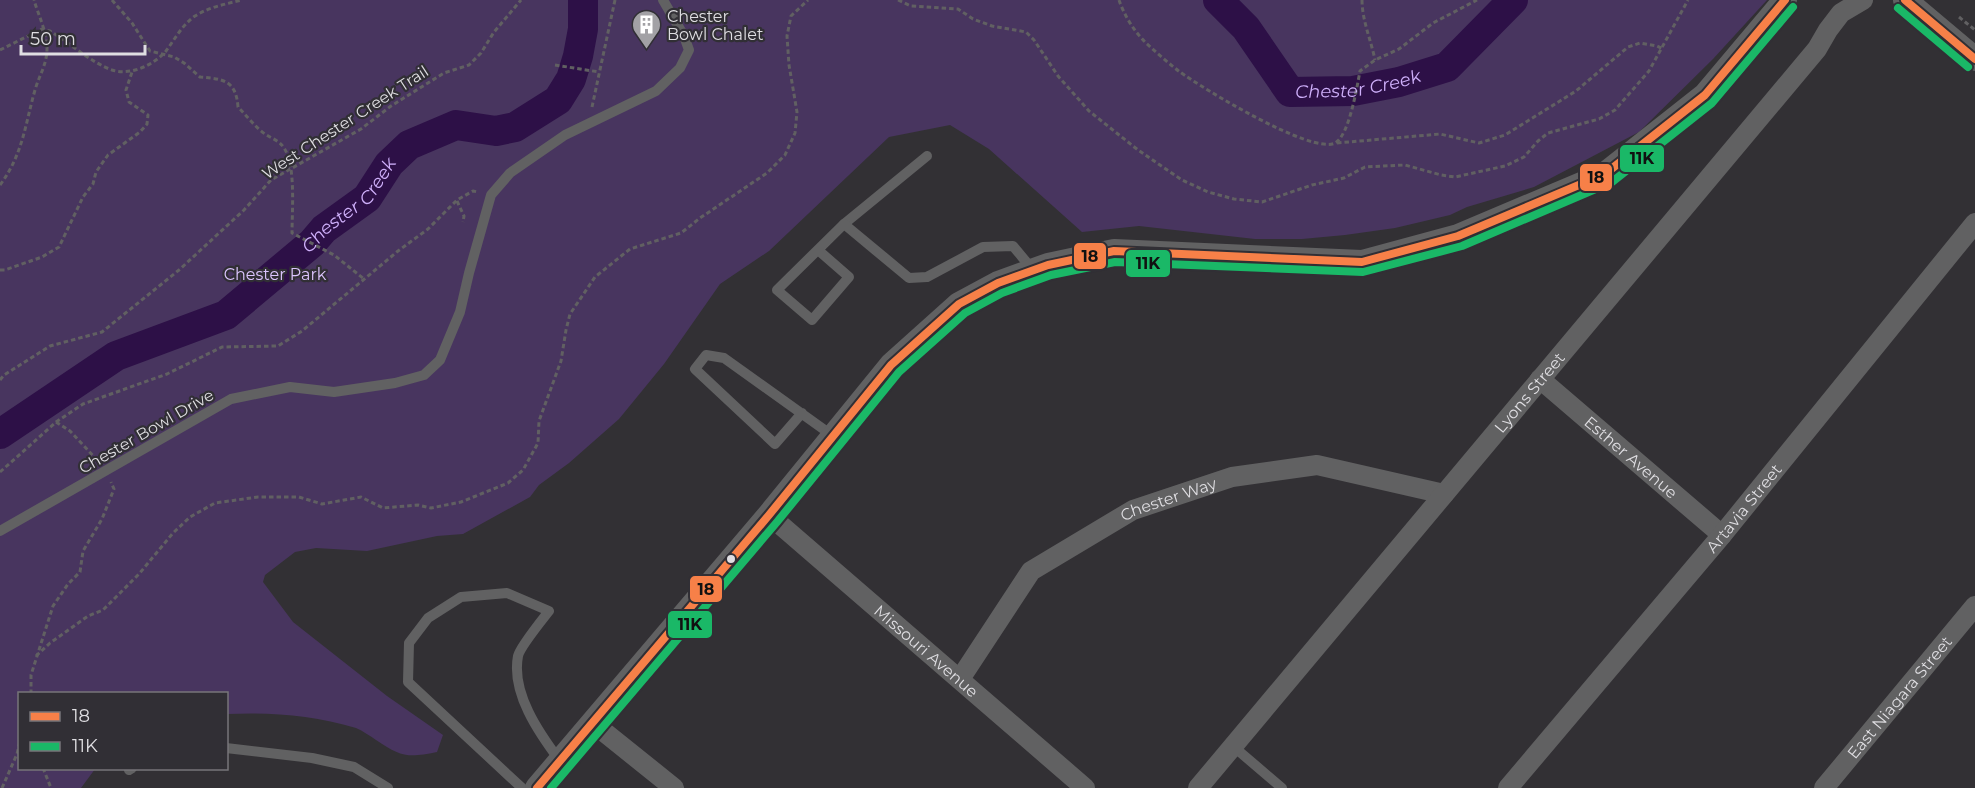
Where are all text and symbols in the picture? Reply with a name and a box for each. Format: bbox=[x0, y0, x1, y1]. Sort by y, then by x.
place label: Chester Bowl Chalet bbox=[667, 7, 764, 44]
building icon: Chester Bowl Chalet bbox=[630, 9, 662, 51]
scale bar bbox=[21, 18, 146, 56]
text: 50 m bbox=[30, 28, 76, 50]
street label: West Chester Creek Trail bbox=[259, 61, 432, 183]
water label: Chester Creek bbox=[1295, 64, 1425, 103]
line badge: 11K bbox=[1619, 144, 1665, 173]
text: 11K bbox=[1630, 149, 1655, 168]
water label: Chester Creek bbox=[297, 153, 402, 258]
line badge: 18 bbox=[1579, 163, 1613, 192]
text: 18 bbox=[1588, 168, 1604, 187]
line badge: 18 bbox=[1073, 242, 1107, 270]
text: 18 bbox=[1082, 247, 1098, 266]
line badge: 11K bbox=[1125, 249, 1171, 278]
text: 11K bbox=[1136, 254, 1161, 273]
park label: Chester Park bbox=[224, 265, 327, 284]
street label: Lyons Street bbox=[1491, 348, 1569, 437]
street label: Chester Bowl Drive bbox=[75, 385, 217, 478]
street label: Esther Avenue bbox=[1580, 412, 1681, 503]
street label: Artavia Street bbox=[1702, 460, 1786, 557]
street label: Chester Way bbox=[1117, 474, 1219, 526]
unlabelled marker bbox=[725, 553, 737, 565]
line badge: 18 bbox=[689, 575, 723, 603]
text: 18 bbox=[698, 580, 714, 599]
street label: Missouri Avenue bbox=[870, 601, 982, 701]
line badge: 11K bbox=[667, 610, 713, 639]
text: 11K bbox=[678, 615, 703, 634]
street label: East Niagara Street bbox=[1843, 632, 1956, 763]
legend bbox=[18, 692, 228, 770]
text: 18 bbox=[72, 705, 90, 727]
text: 11K bbox=[72, 735, 98, 757]

